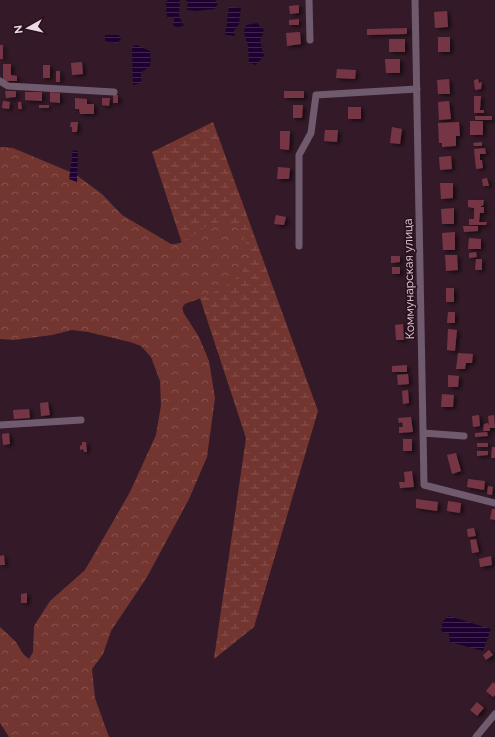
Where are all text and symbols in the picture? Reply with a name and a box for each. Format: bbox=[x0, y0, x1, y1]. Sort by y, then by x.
north arrow bbox=[8, 8, 48, 48]
text: N bbox=[12, 24, 26, 34]
street label: Коммунарская улица bbox=[401, 218, 417, 340]

